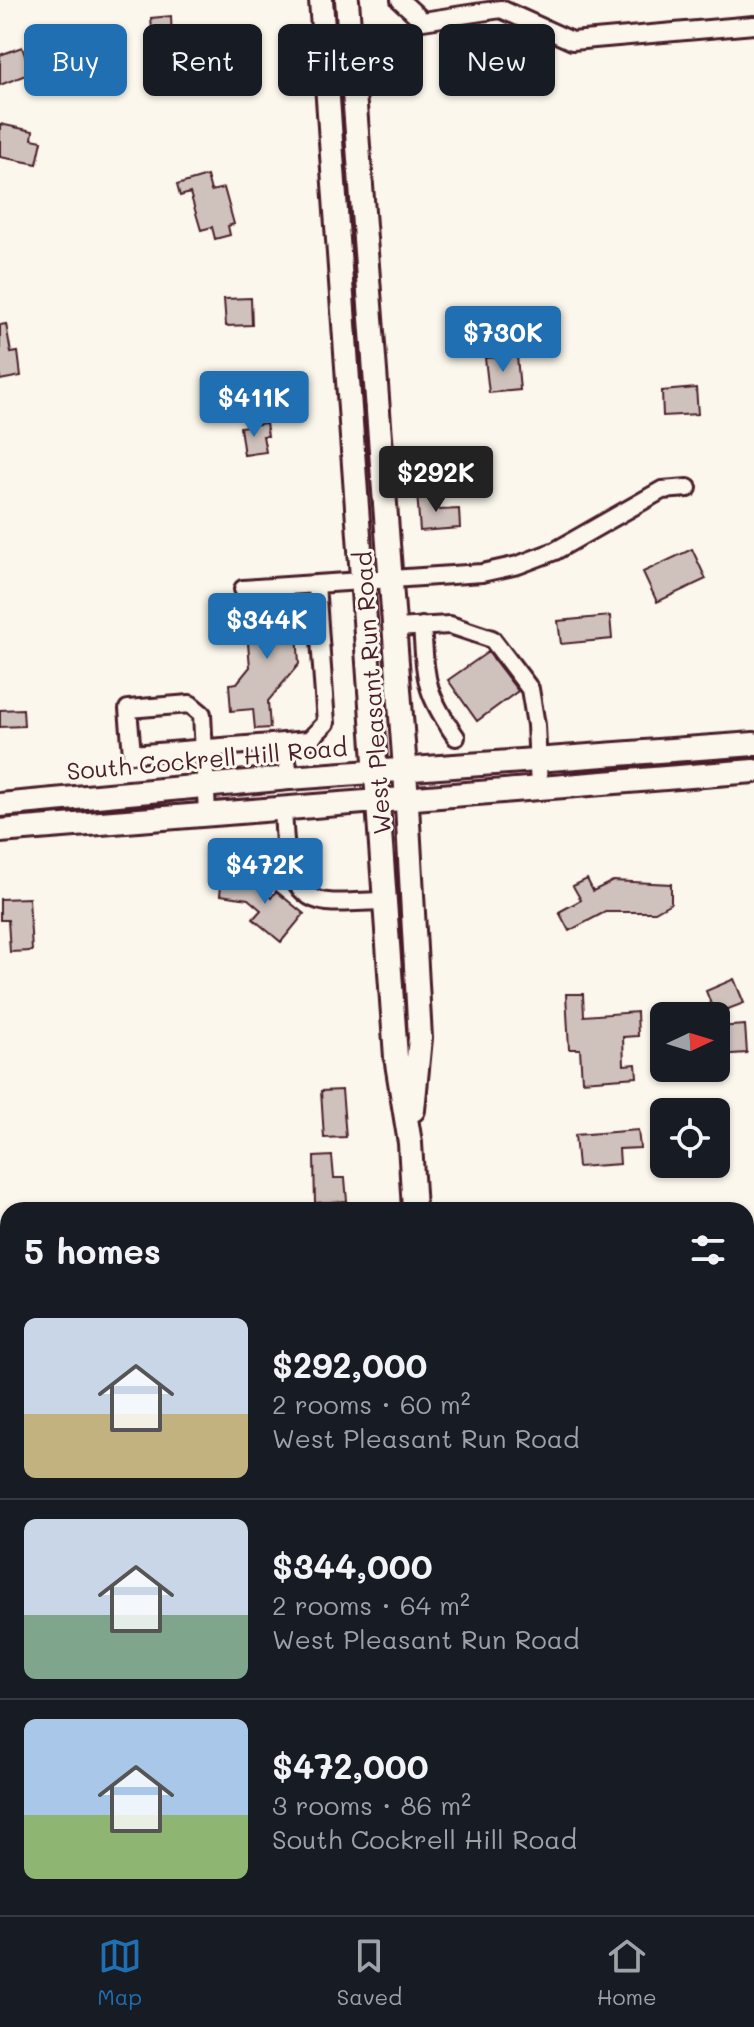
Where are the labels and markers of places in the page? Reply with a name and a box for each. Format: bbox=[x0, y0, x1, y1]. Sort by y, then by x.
pin: $730K bbox=[447, 306, 559, 374]
pin: $411K bbox=[198, 371, 310, 439]
pin: $292K bbox=[380, 446, 492, 514]
pin: $344K bbox=[211, 593, 323, 661]
pin: $472K bbox=[209, 838, 321, 906]

